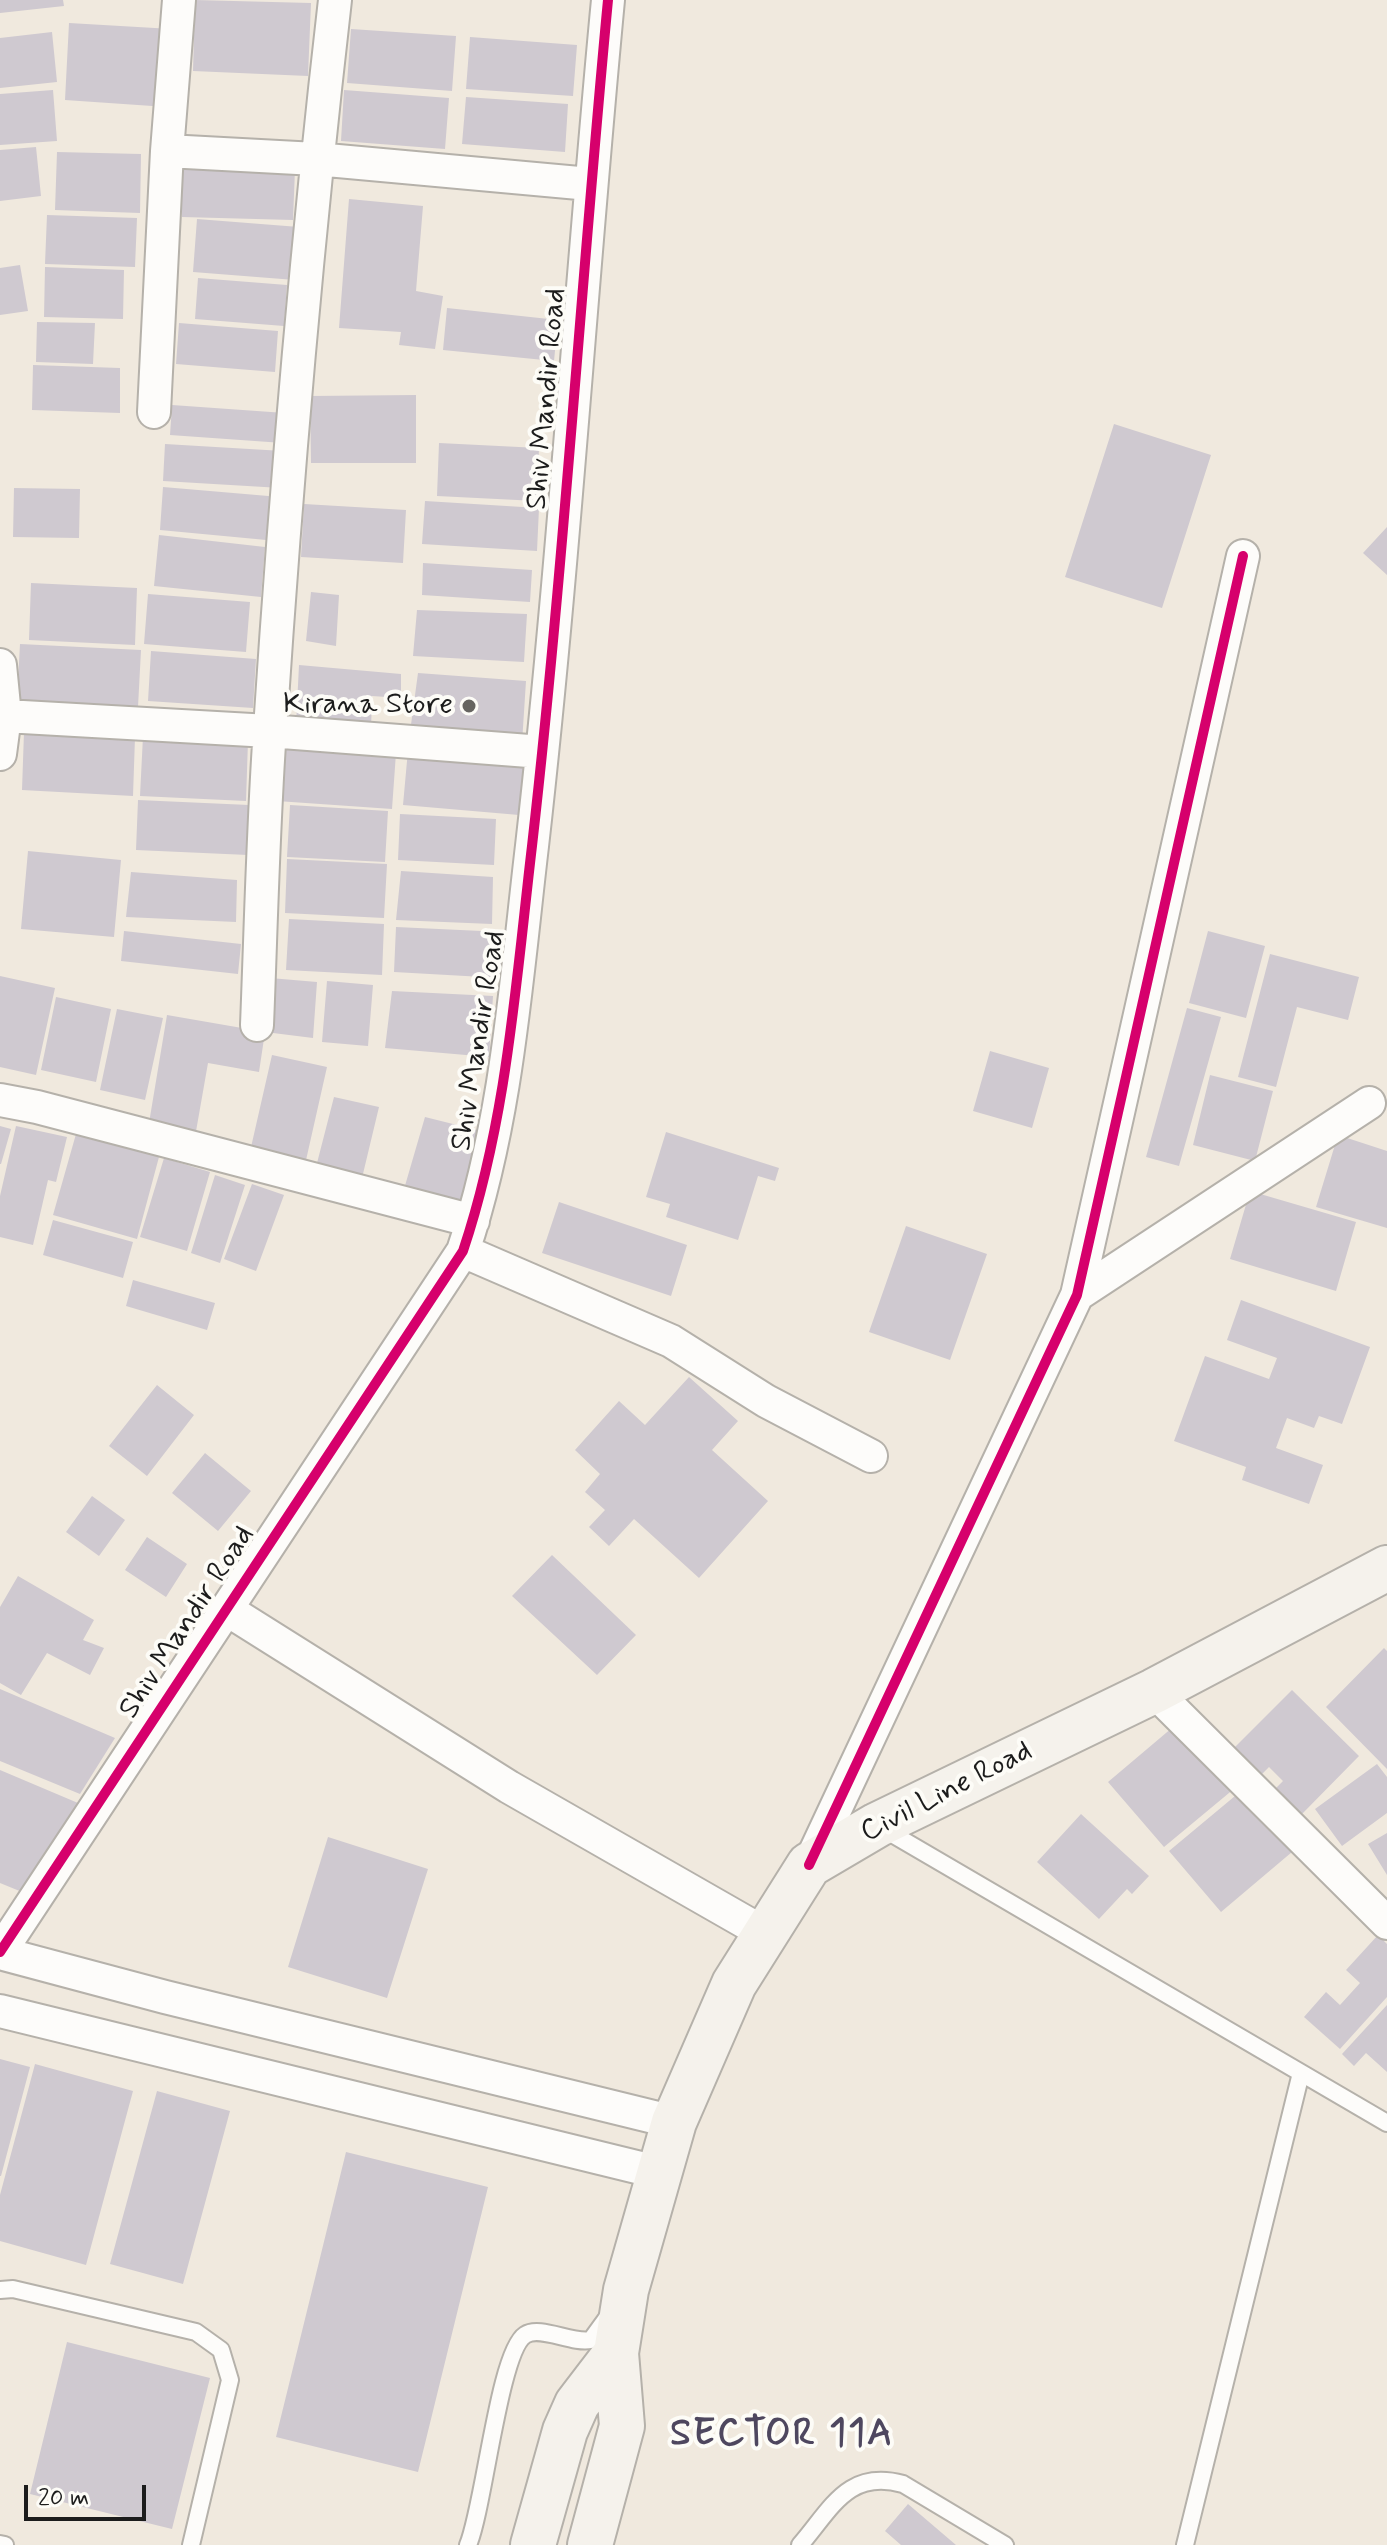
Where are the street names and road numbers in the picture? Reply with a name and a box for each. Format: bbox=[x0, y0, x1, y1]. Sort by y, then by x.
street label: Shiv Mandir Road bbox=[520, 287, 576, 511]
street label: Shiv Mandir Road bbox=[445, 928, 515, 1154]
street label: Shiv Mandir Road bbox=[112, 1520, 264, 1726]
street label: Civil Line Road bbox=[855, 1734, 1039, 1852]

